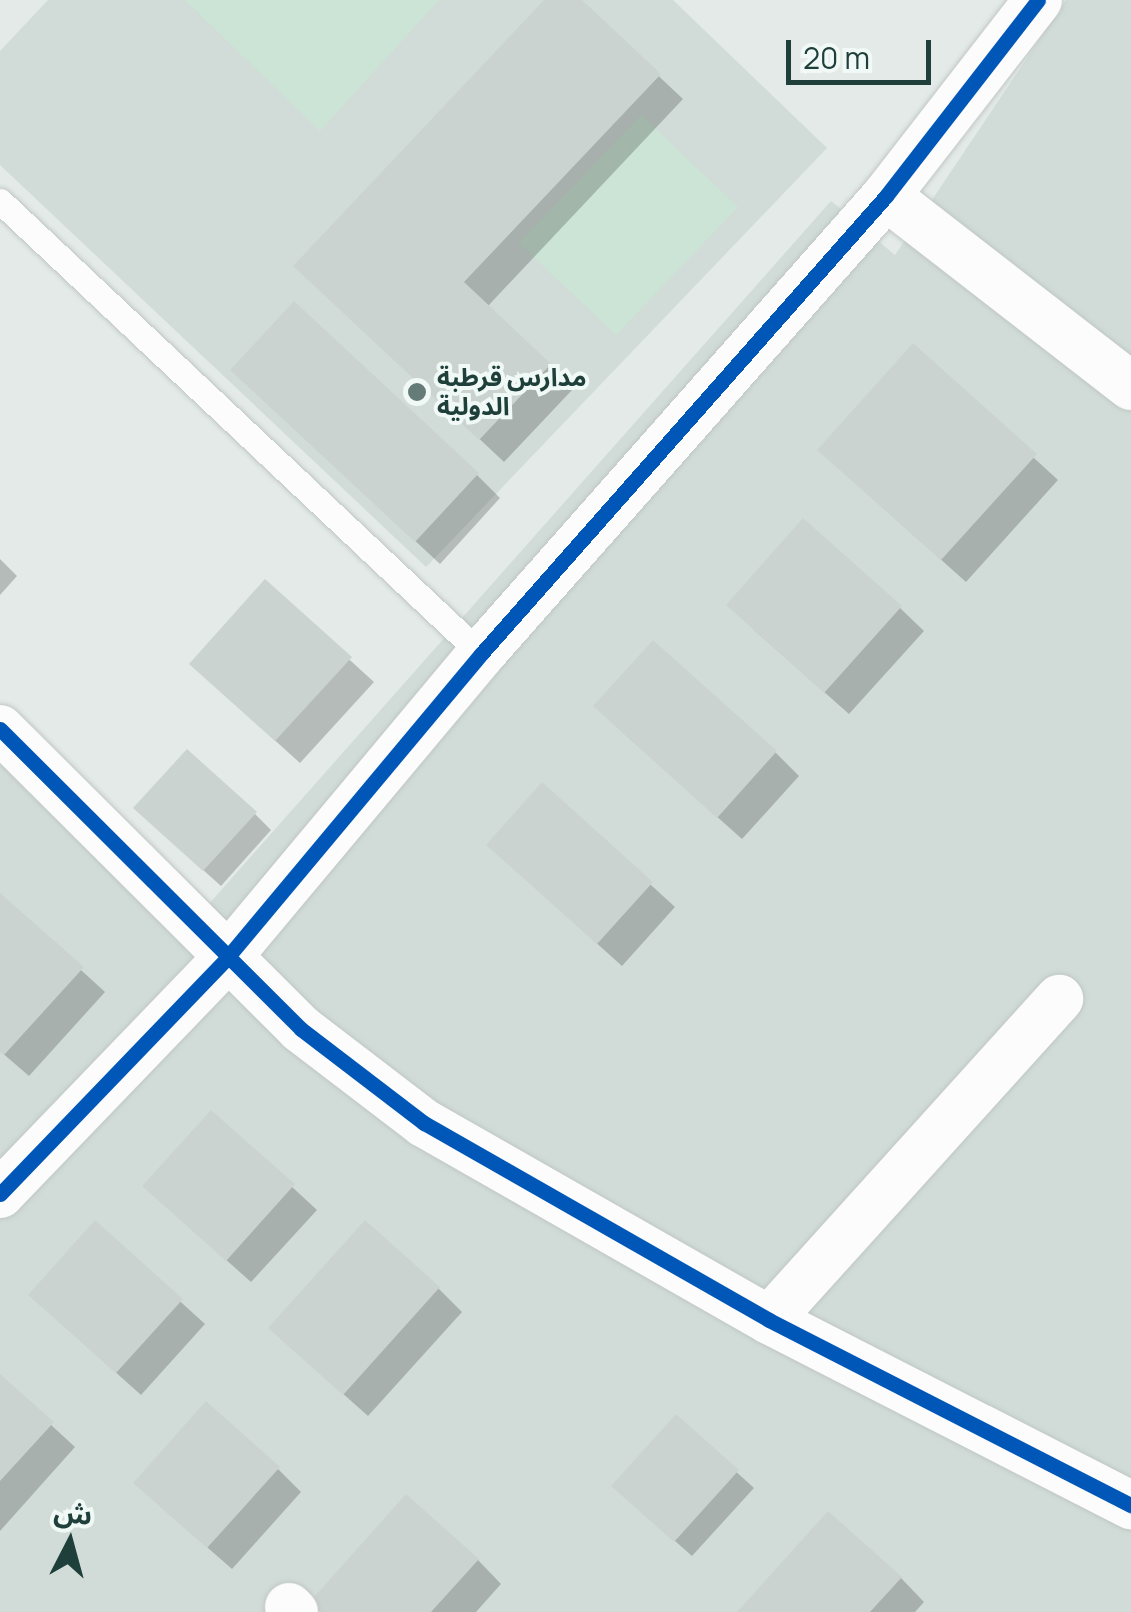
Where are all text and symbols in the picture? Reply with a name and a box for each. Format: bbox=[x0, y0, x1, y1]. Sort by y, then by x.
scale bar bbox=[791, 20, 936, 82]
text: 20 m bbox=[803, 37, 870, 78]
place label: مدارس قرطبة الدولية bbox=[437, 363, 586, 422]
marker: مدارس قرطبة الدولية bbox=[406, 381, 428, 403]
text: ش bbox=[52, 1491, 94, 1533]
north arrow bbox=[20, 1492, 120, 1592]

